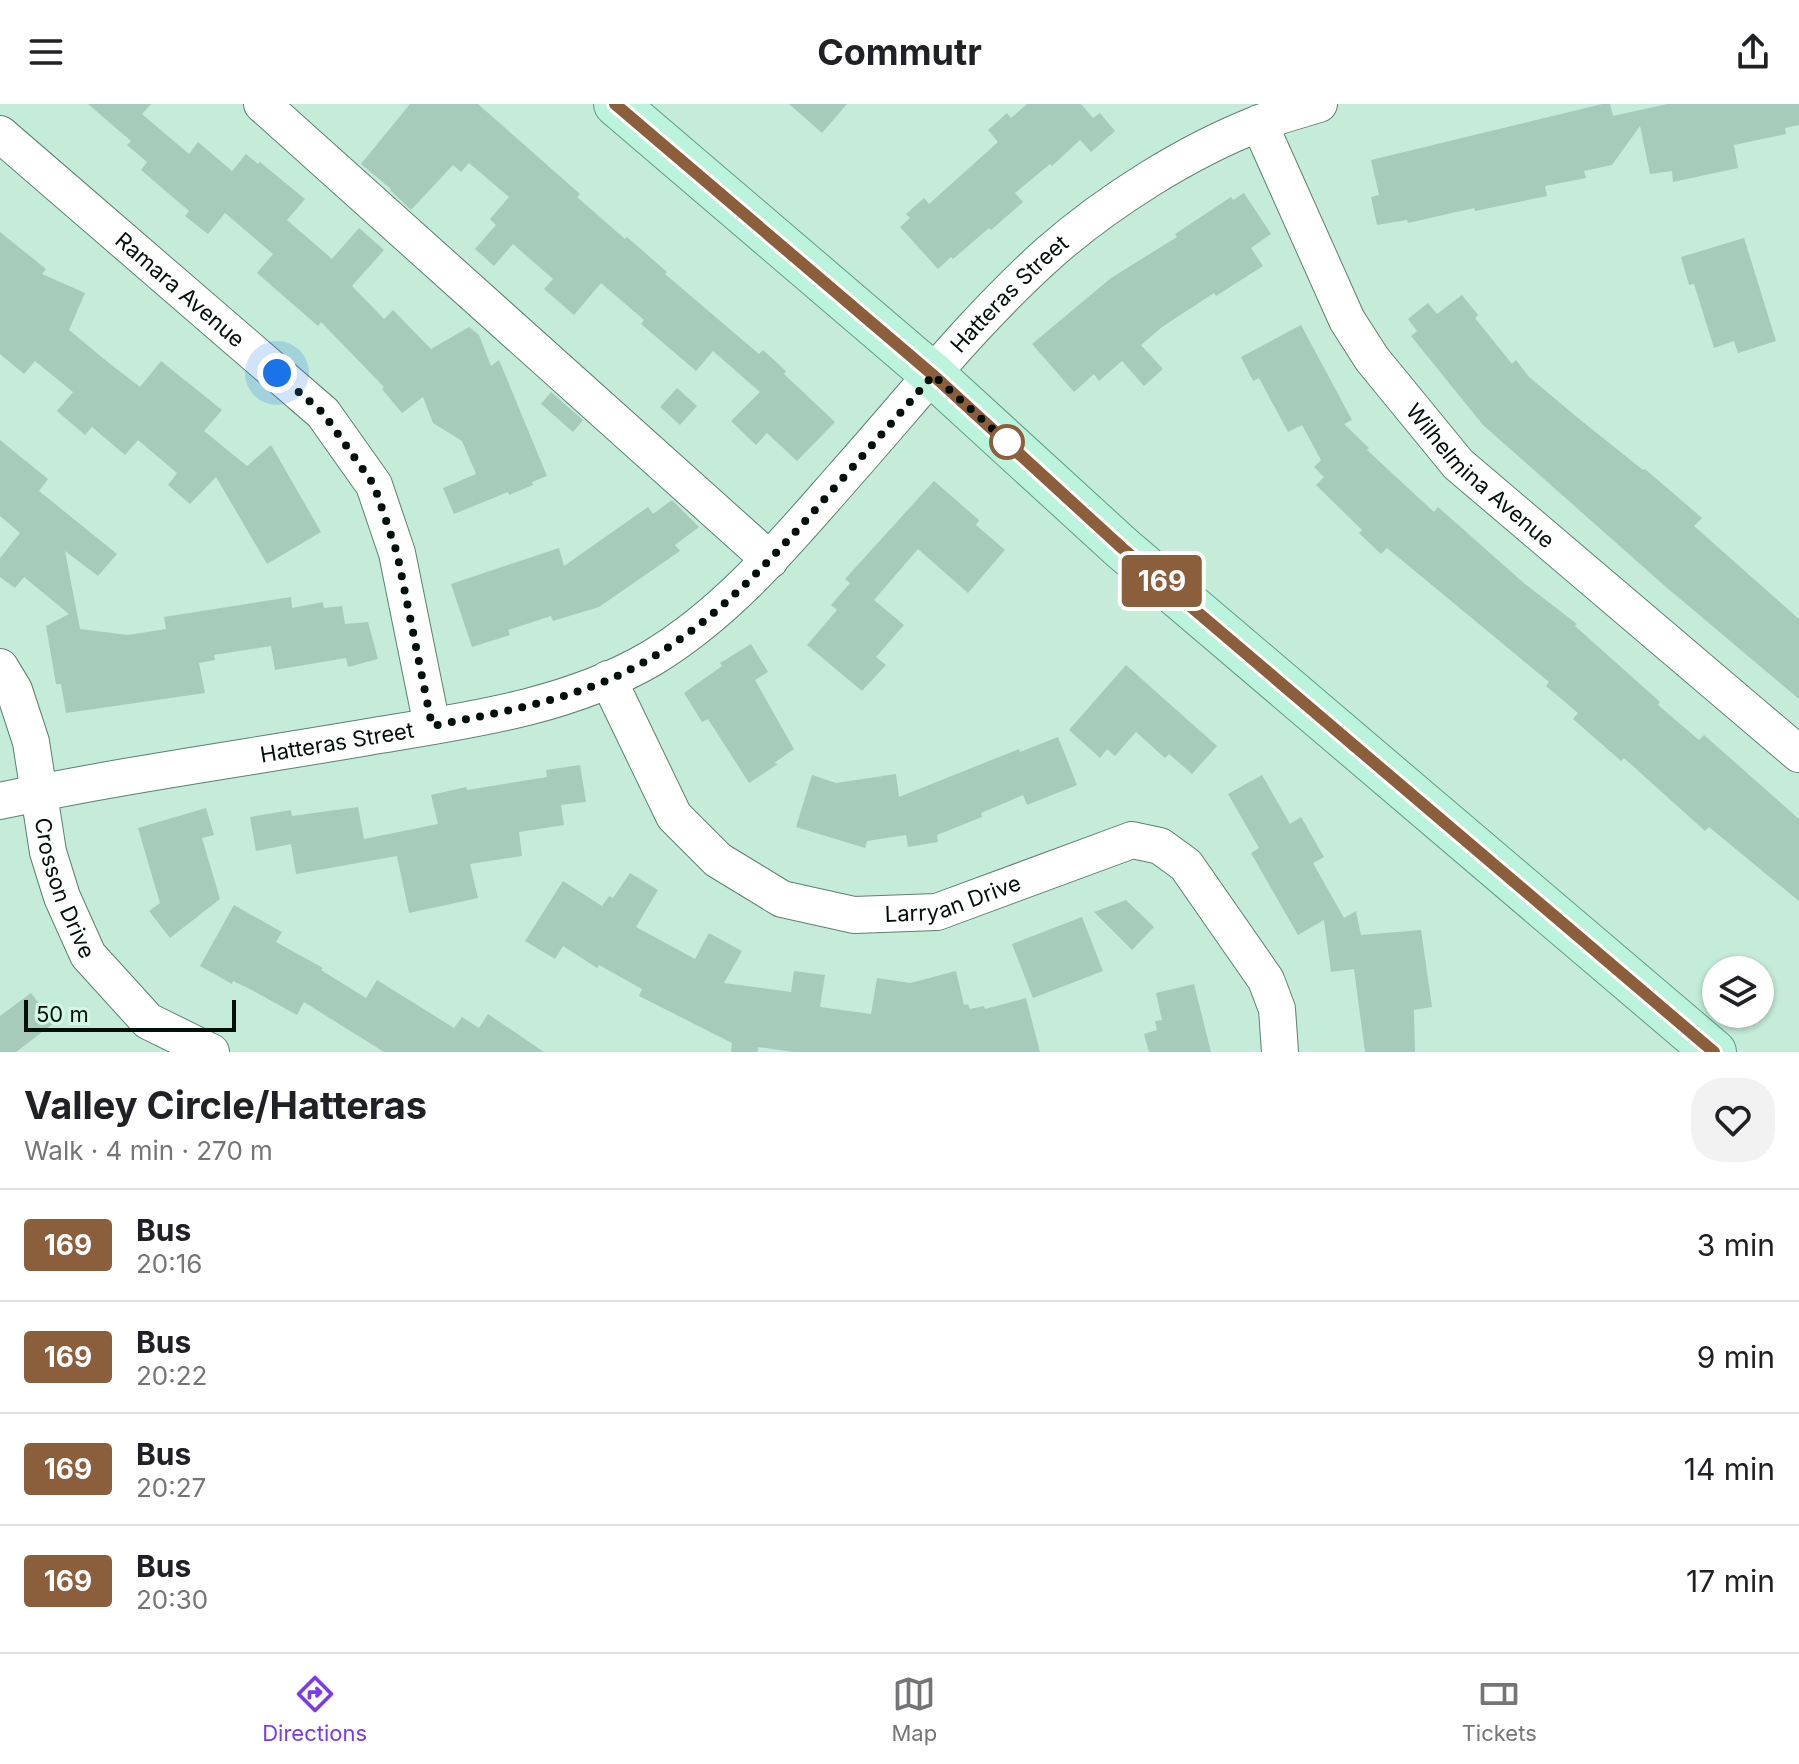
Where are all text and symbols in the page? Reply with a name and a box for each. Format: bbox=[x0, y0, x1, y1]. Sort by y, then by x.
icon: menu bbox=[24, 30, 68, 74]
text: Commutr bbox=[817, 30, 982, 74]
icon: share bbox=[1731, 30, 1775, 74]
street label: Ramara Avenue bbox=[110, 227, 250, 352]
street label: Hatteras Street bbox=[945, 229, 1073, 358]
your location bbox=[257, 353, 297, 393]
street label: Wilhelmina Avenue bbox=[1401, 398, 1560, 553]
unlabelled marker bbox=[990, 425, 1024, 459]
line badge: 169 bbox=[1116, 555, 1208, 607]
text: 169 bbox=[1138, 564, 1186, 598]
street label: Hatteras Street bbox=[258, 717, 416, 768]
street label: Crosson Drive bbox=[30, 816, 101, 962]
street label: Larryan Drive bbox=[884, 869, 1024, 927]
map controls bbox=[1702, 956, 1774, 1028]
button: layers bbox=[1702, 956, 1774, 1028]
scale bar bbox=[24, 996, 236, 1032]
text: 50 m bbox=[36, 1001, 89, 1027]
button: heart bbox=[1691, 1078, 1775, 1162]
text: Valley Circle/Hatteras bbox=[24, 1082, 427, 1128]
text: Walk · 4 min · 270 m bbox=[24, 1135, 273, 1166]
text: Bus bbox=[136, 1212, 191, 1248]
text: 3 min bbox=[1697, 1227, 1775, 1263]
text: 169 bbox=[44, 1228, 92, 1262]
text: 20:16 bbox=[136, 1248, 202, 1279]
text: Bus bbox=[136, 1324, 191, 1360]
text: 9 min bbox=[1697, 1339, 1775, 1375]
text: 169 bbox=[44, 1340, 92, 1374]
text: 20:22 bbox=[136, 1360, 207, 1391]
text: Bus bbox=[136, 1436, 191, 1472]
text: 14 min bbox=[1684, 1451, 1775, 1487]
text: 169 bbox=[44, 1452, 92, 1486]
text: 20:27 bbox=[136, 1472, 206, 1503]
text: Bus bbox=[136, 1548, 191, 1584]
text: 17 min bbox=[1686, 1563, 1775, 1599]
text: 169 bbox=[44, 1564, 92, 1598]
text: 20:30 bbox=[136, 1584, 208, 1615]
tab: Directions bbox=[262, 1672, 367, 1746]
tab: Map bbox=[892, 1672, 937, 1746]
tab: Tickets bbox=[1462, 1672, 1537, 1746]

